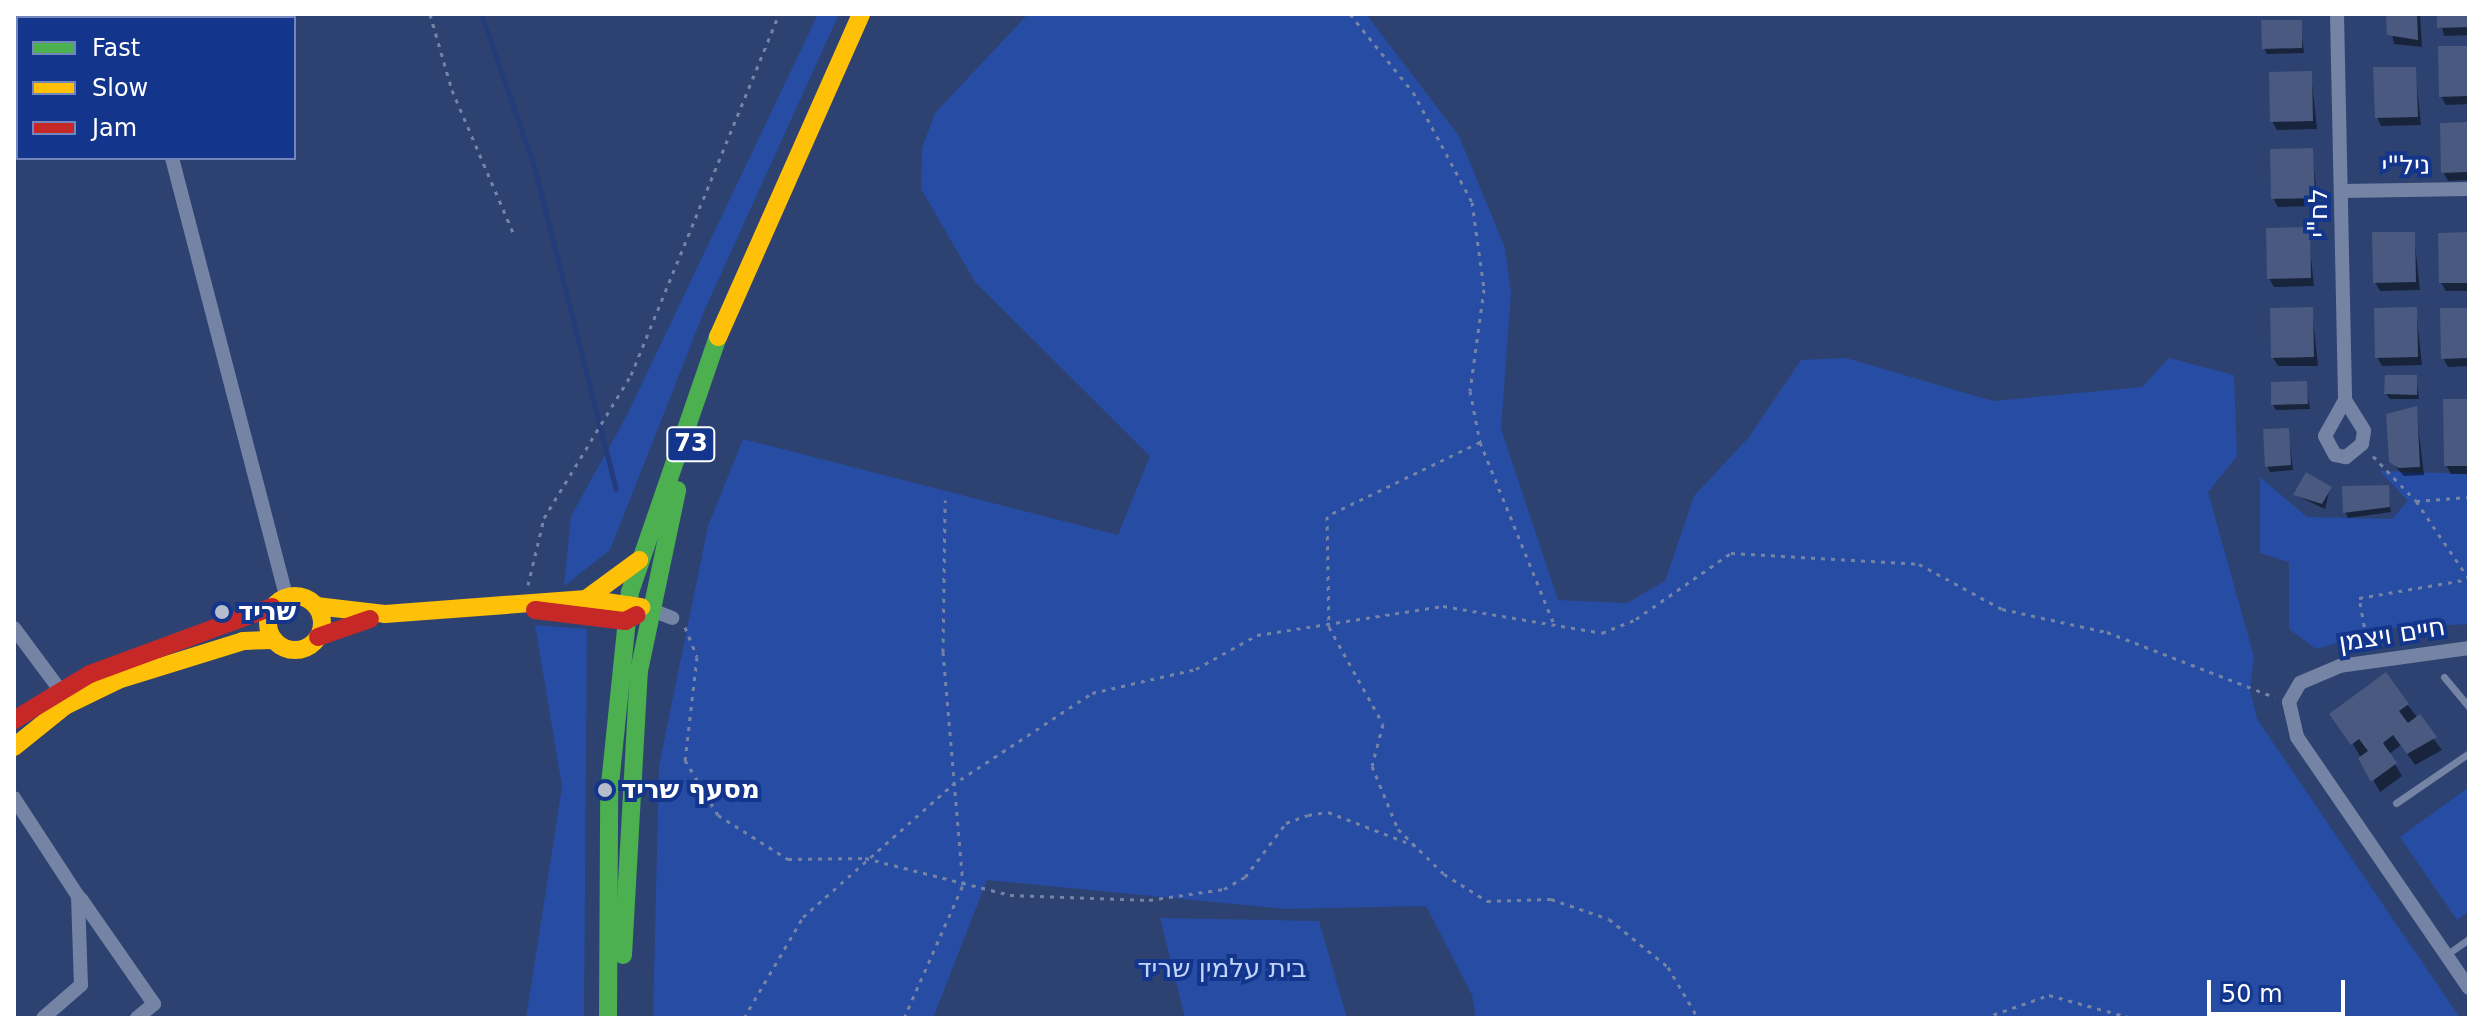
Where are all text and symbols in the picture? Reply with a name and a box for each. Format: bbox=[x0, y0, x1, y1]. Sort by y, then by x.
legend bbox=[16, 16, 296, 160]
text: Fast bbox=[92, 34, 140, 62]
text: Slow bbox=[92, 74, 148, 102]
text: Jam bbox=[92, 114, 137, 142]
street label: ניל"י bbox=[2381, 150, 2431, 182]
street label: לח"י bbox=[2303, 188, 2335, 238]
road number: 73 bbox=[665, 424, 717, 464]
place label: שריד bbox=[238, 596, 296, 628]
marker: שריד bbox=[213, 603, 231, 621]
street label: חיים ויצמן bbox=[2337, 611, 2447, 659]
place label: מסעף שריד bbox=[621, 774, 760, 806]
marker: מסעף שריד bbox=[596, 781, 614, 799]
park label: בית עלמין שריד bbox=[1137, 953, 1307, 985]
scale bar bbox=[2211, 964, 2349, 1014]
text: 50 m bbox=[2221, 980, 2283, 1008]

